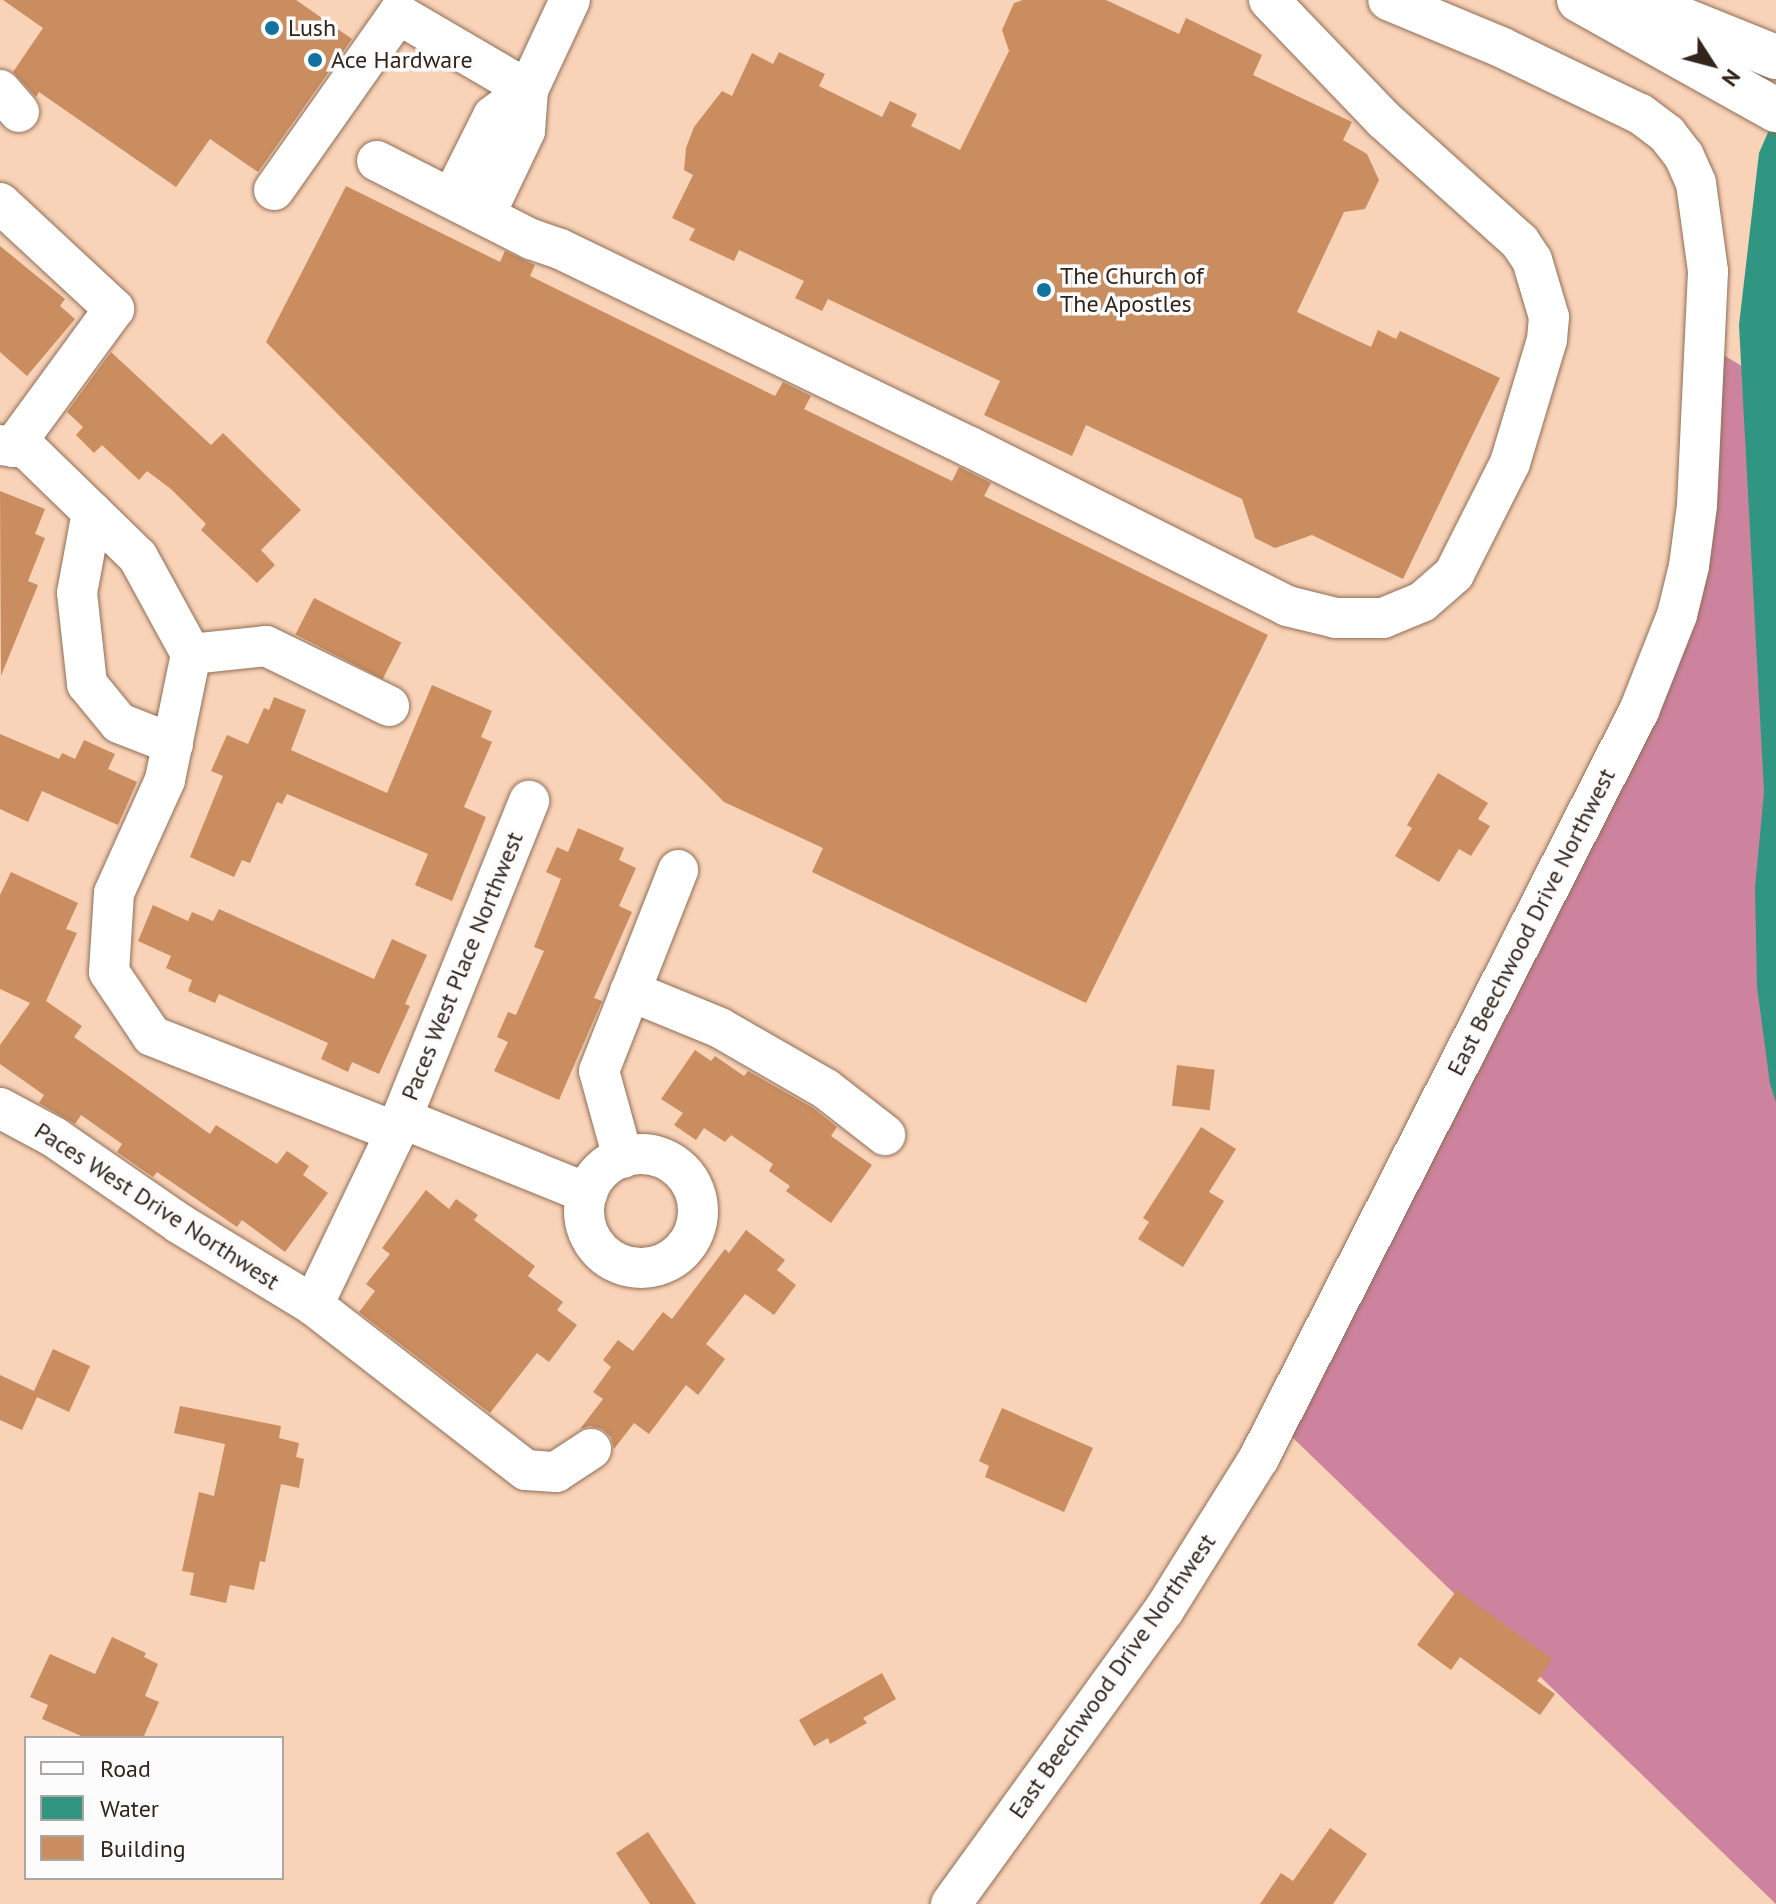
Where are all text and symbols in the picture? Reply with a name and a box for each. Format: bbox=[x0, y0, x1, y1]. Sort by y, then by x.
place label: Lush bbox=[288, 14, 336, 42]
marker: Lush bbox=[263, 19, 281, 37]
north arrow bbox=[1672, 24, 1752, 104]
place label: Ace Hardware bbox=[331, 46, 473, 74]
marker: Ace Hardware bbox=[306, 51, 324, 69]
text: N bbox=[1716, 64, 1747, 92]
place label: The Church of The Apostles bbox=[1060, 262, 1204, 318]
marker: The Church of The Apostles bbox=[1035, 281, 1053, 299]
street label: East Beechwood Drive Northwest bbox=[1441, 764, 1621, 1080]
street label: Paces West Place Northwest bbox=[395, 827, 529, 1105]
street label: Paces West Drive Northwest bbox=[29, 1116, 285, 1296]
street label: East Beechwood Drive Northwest bbox=[1002, 1528, 1222, 1824]
legend bbox=[24, 1736, 284, 1880]
text: Road bbox=[100, 1753, 151, 1784]
text: Water bbox=[100, 1793, 159, 1824]
text: Building bbox=[100, 1833, 186, 1864]

